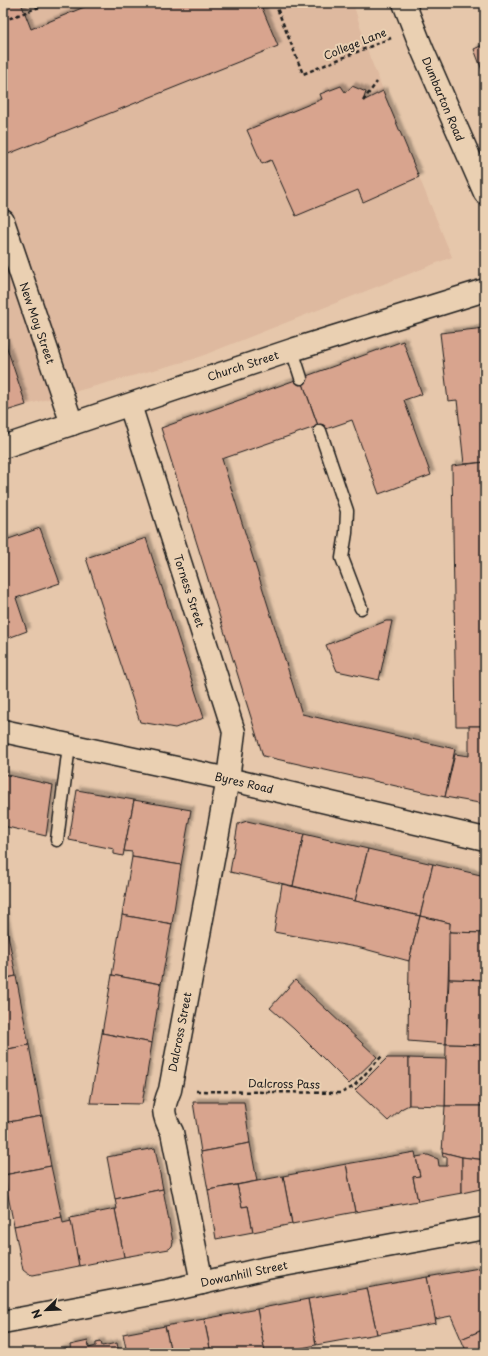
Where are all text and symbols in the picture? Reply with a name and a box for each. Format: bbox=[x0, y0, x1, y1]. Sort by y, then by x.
street label: College Lane bbox=[321, 23, 389, 64]
street label: Dumbarton Road bbox=[418, 54, 469, 144]
street label: New Moy Street bbox=[16, 280, 60, 366]
street label: Church Street bbox=[205, 346, 281, 385]
street label: Torness Street bbox=[170, 552, 209, 630]
street label: Byres Road bbox=[213, 767, 275, 798]
street label: Dalcross Street bbox=[163, 990, 196, 1073]
street label: Dalcross Pass bbox=[248, 1074, 320, 1093]
street label: Dowanhill Street bbox=[199, 1256, 289, 1291]
north arrow bbox=[26, 1290, 66, 1330]
text: N bbox=[27, 1307, 46, 1321]

